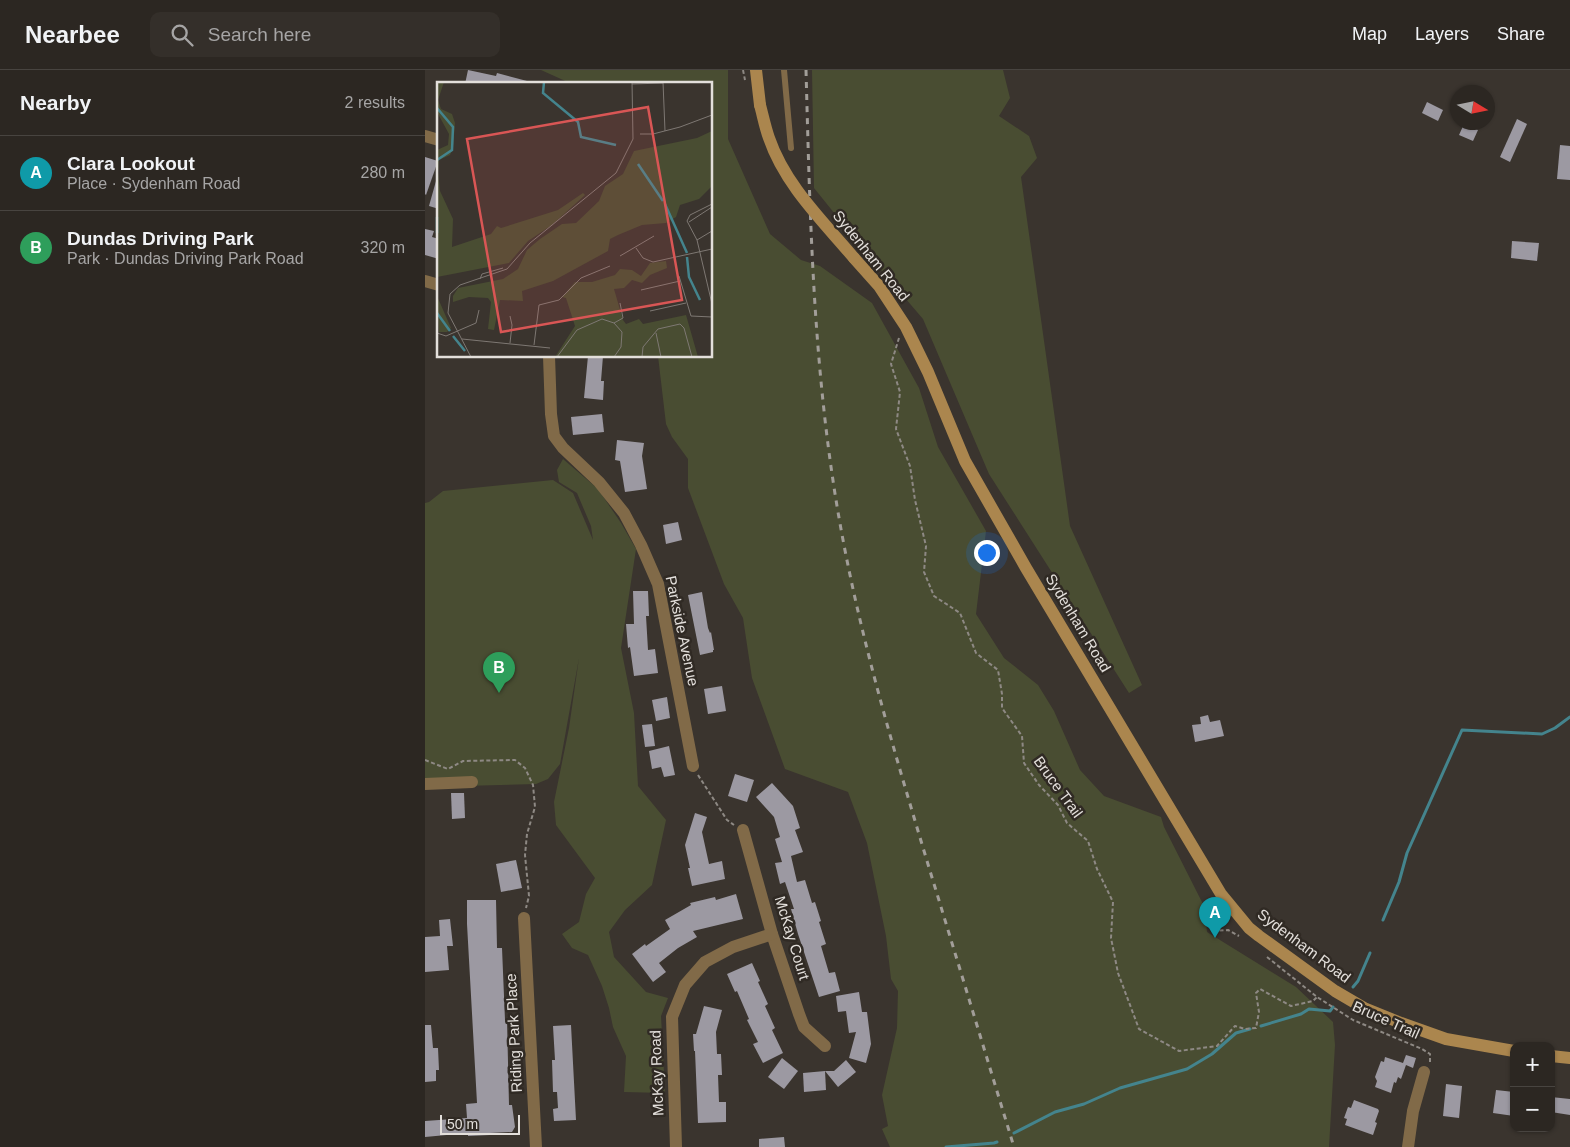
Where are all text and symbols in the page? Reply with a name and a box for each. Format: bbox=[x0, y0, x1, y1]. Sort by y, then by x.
search box bbox=[150, 12, 500, 57]
text: Nearbee bbox=[25, 21, 120, 48]
icon: search bbox=[168, 21, 196, 49]
text: Search here bbox=[208, 24, 311, 45]
text: Map bbox=[1352, 24, 1387, 44]
text: Layers bbox=[1415, 24, 1469, 44]
text: Share bbox=[1497, 24, 1545, 44]
inset map bbox=[437, 82, 713, 358]
north arrow bbox=[1450, 85, 1495, 130]
text: Nearby bbox=[20, 91, 91, 114]
text: 2 results bbox=[345, 94, 405, 111]
text: Clara Lookout bbox=[67, 153, 195, 174]
text: A bbox=[30, 164, 42, 181]
text: 280 m bbox=[361, 164, 405, 181]
text: Place · Sydenham Road bbox=[67, 175, 240, 192]
street label: Sydenham Road bbox=[830, 207, 913, 304]
text: Dundas Driving Park bbox=[67, 228, 254, 249]
text: B bbox=[30, 239, 42, 256]
text: 320 m bbox=[361, 239, 405, 256]
text: Park · Dundas Driving Park Road bbox=[67, 250, 304, 267]
your location bbox=[974, 540, 1000, 566]
street label: Sydenham Road bbox=[1042, 570, 1114, 675]
street label: Parkside Avenue bbox=[662, 574, 702, 688]
pin: B bbox=[483, 652, 515, 693]
street label: Bruce Trail bbox=[1030, 753, 1086, 821]
street label: McKay Court bbox=[772, 894, 814, 983]
pin: A bbox=[1199, 897, 1231, 938]
street label: Sydenham Road bbox=[1255, 905, 1354, 986]
street label: Riding Park Place bbox=[502, 973, 525, 1093]
street label: Bruce Trail bbox=[1350, 997, 1422, 1042]
street label: McKay Road bbox=[647, 1030, 666, 1116]
map controls bbox=[1510, 1042, 1555, 1132]
button: + bbox=[1510, 1042, 1555, 1087]
button: − bbox=[1510, 1087, 1555, 1132]
scale bar bbox=[440, 1112, 520, 1135]
text: 50 m bbox=[447, 1116, 478, 1132]

